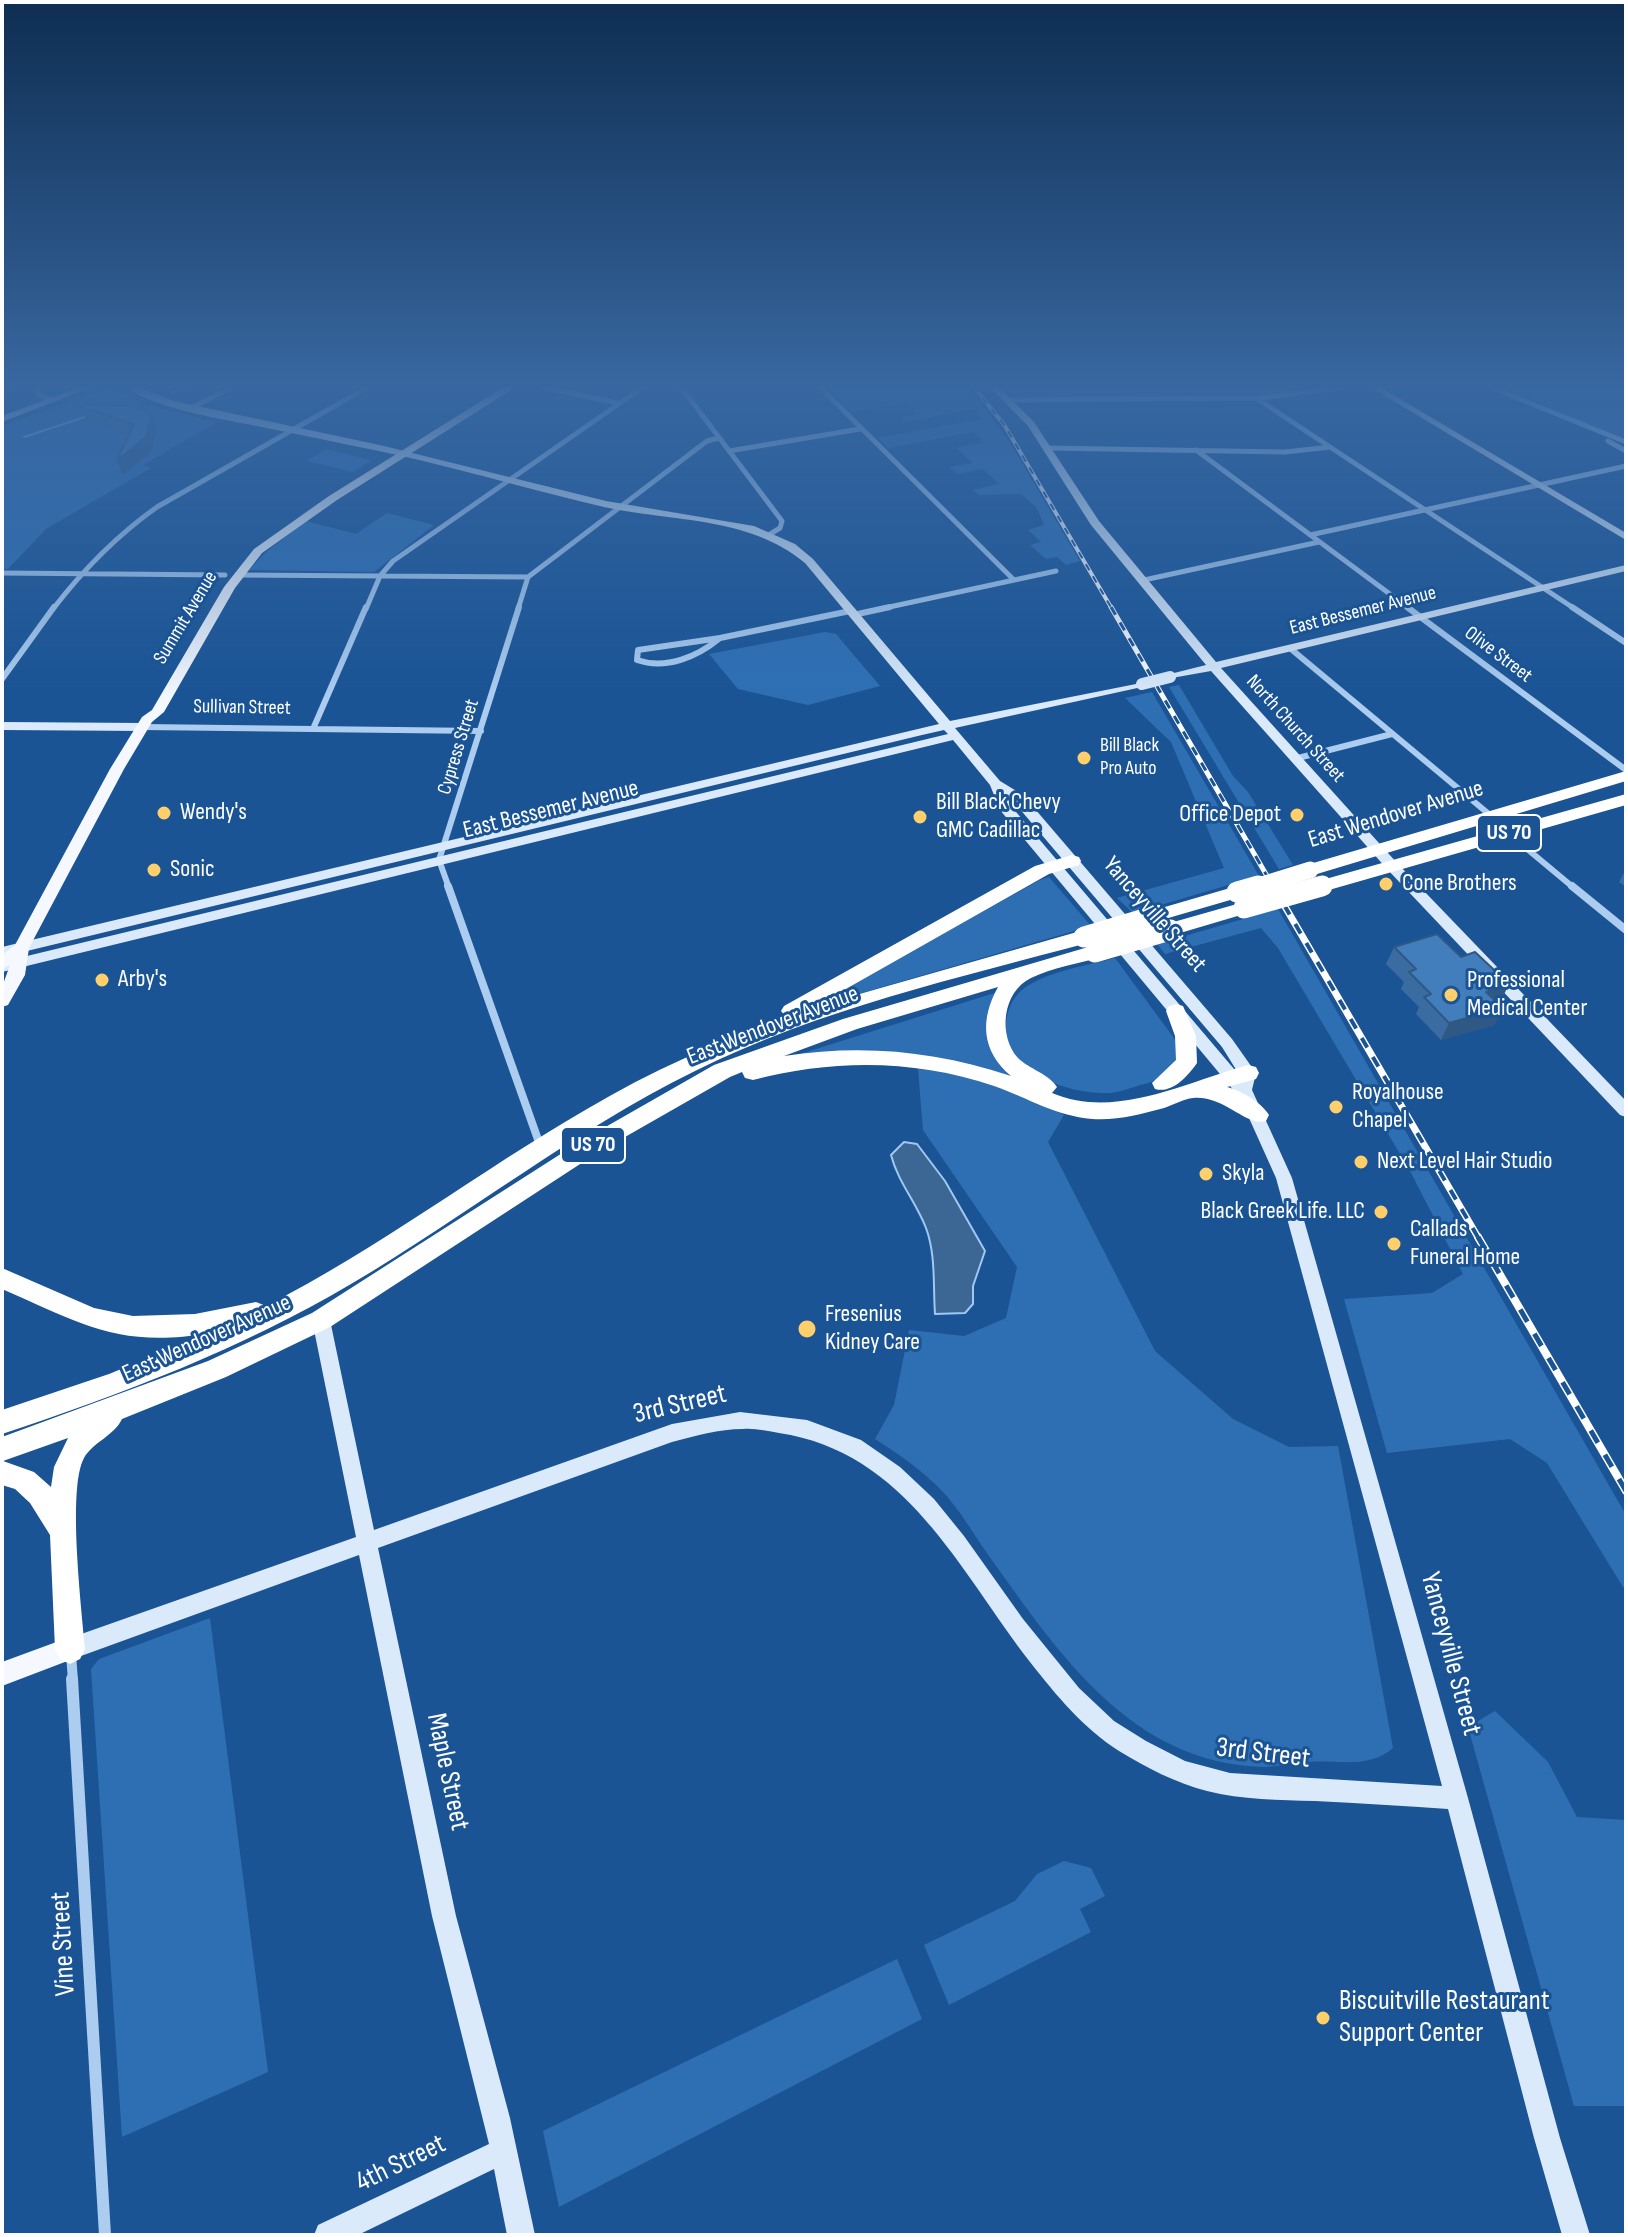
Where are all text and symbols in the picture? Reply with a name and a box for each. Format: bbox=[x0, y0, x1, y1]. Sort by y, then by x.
street label: Summit Avenue bbox=[149, 567, 223, 669]
street label: East Bessemer Avenue bbox=[1287, 581, 1439, 641]
street label: Olive Street bbox=[1459, 622, 1537, 688]
street label: North Church Street bbox=[1240, 670, 1350, 788]
street label: Sullivan Street bbox=[193, 695, 291, 721]
street label: Cypress Street bbox=[433, 696, 485, 798]
place label: Bill Black Pro Auto bbox=[1100, 734, 1159, 781]
marker: Bill Black Pro Auto bbox=[1075, 749, 1093, 767]
street label: East Bessemer Avenue bbox=[460, 774, 642, 846]
street label: East Wendover Avenue bbox=[1305, 775, 1487, 855]
place label: Bill Black Chevy GMC Cadillac bbox=[936, 789, 1061, 845]
place label: Wendy's bbox=[180, 799, 247, 827]
place label: Office Depot bbox=[1179, 801, 1281, 829]
marker: Wendy's bbox=[155, 804, 173, 822]
marker: Office Depot bbox=[1288, 806, 1306, 824]
marker: Bill Black Chevy GMC Cadillac bbox=[911, 808, 929, 826]
road number: US 70 bbox=[1477, 815, 1541, 851]
street label: Yanceyville Street bbox=[1096, 851, 1212, 979]
place label: Sonic bbox=[170, 856, 215, 884]
marker: Sonic bbox=[145, 861, 163, 879]
place label: Cone Brothers bbox=[1402, 870, 1517, 898]
marker: Cone Brothers bbox=[1377, 875, 1395, 893]
place label: Arby's bbox=[118, 966, 167, 994]
place label: Professional Medical Center bbox=[1467, 967, 1587, 1023]
marker: Arby's bbox=[93, 971, 111, 989]
street label: East Wendover Avenue bbox=[683, 980, 863, 1072]
marker: Professional Medical Center bbox=[1442, 986, 1460, 1004]
place label: Royalhouse Chapel bbox=[1352, 1079, 1444, 1135]
marker: Royalhouse Chapel bbox=[1327, 1098, 1345, 1116]
road number: US 70 bbox=[561, 1127, 625, 1163]
place label: Next Level Hair Studio bbox=[1377, 1148, 1552, 1176]
marker: Next Level Hair Studio bbox=[1352, 1153, 1370, 1171]
place label: Skyla bbox=[1222, 1160, 1264, 1188]
marker: Skyla bbox=[1197, 1165, 1215, 1183]
place label: Black Greek Life. LLC bbox=[1200, 1198, 1365, 1226]
marker: Black Greek Life. LLC bbox=[1372, 1203, 1390, 1221]
place label: Callads Funeral Home bbox=[1410, 1216, 1520, 1272]
marker: Callads Funeral Home bbox=[1385, 1235, 1403, 1253]
street label: East Wendover Avenue bbox=[118, 1289, 296, 1389]
place label: Fresenius Kidney Care bbox=[825, 1301, 920, 1357]
marker: Fresenius Kidney Care bbox=[796, 1318, 818, 1340]
street label: 3rd Street bbox=[630, 1378, 730, 1432]
street label: Yanceyville Street bbox=[1412, 1569, 1488, 1739]
street label: Maple Street bbox=[418, 1710, 476, 1834]
street label: 3rd Street bbox=[1214, 1732, 1312, 1776]
street label: Vine Street bbox=[44, 1891, 84, 1997]
place label: Biscuitville Restaurant Support Center bbox=[1339, 1985, 1549, 2051]
marker: Biscuitville Restaurant Support Center bbox=[1314, 2009, 1332, 2027]
street label: 4th Street bbox=[351, 2128, 451, 2200]

